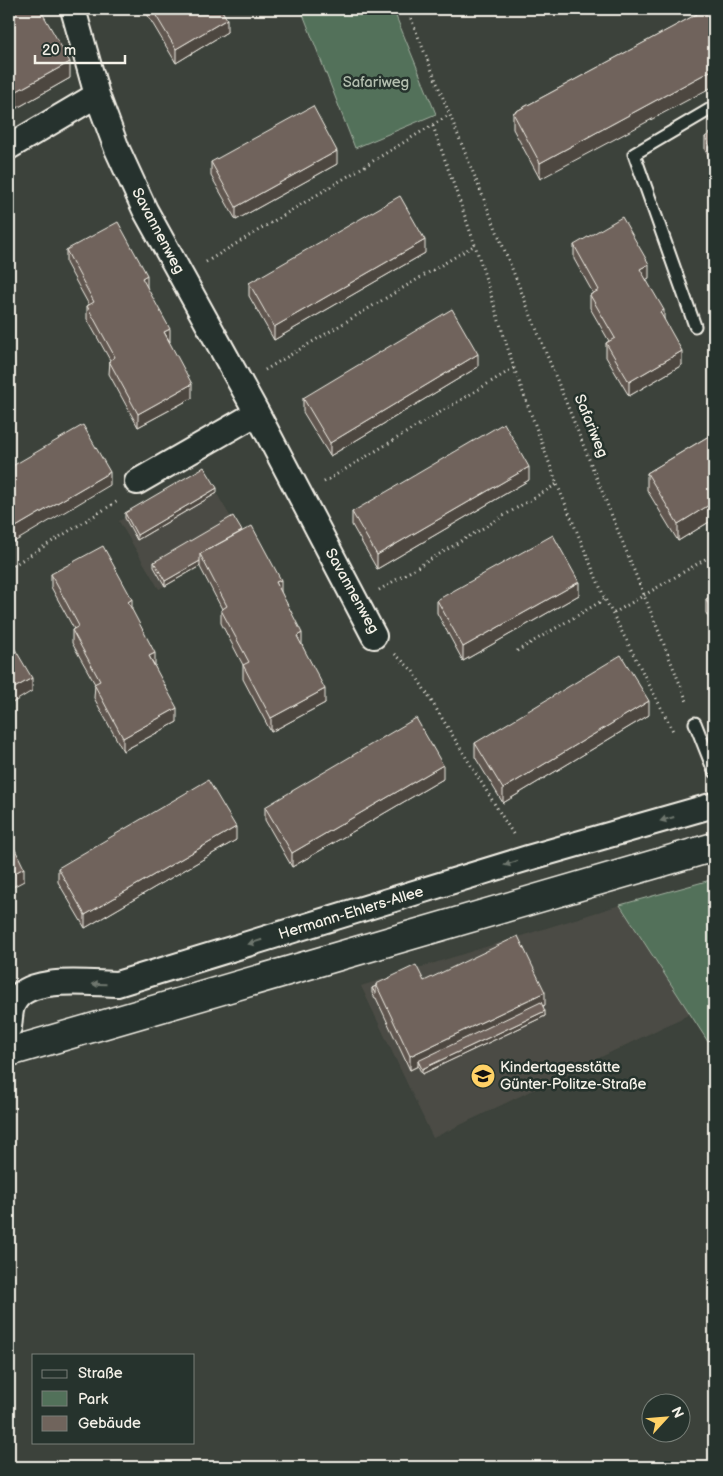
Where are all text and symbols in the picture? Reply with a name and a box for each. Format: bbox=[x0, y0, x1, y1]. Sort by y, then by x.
scale bar bbox=[35, 32, 125, 64]
text: 20 m bbox=[42, 41, 76, 60]
park label: Safariweg bbox=[343, 73, 409, 92]
street label: Savannenweg bbox=[127, 185, 189, 277]
street label: Safariweg bbox=[570, 392, 612, 460]
street label: Savannenweg bbox=[321, 545, 383, 637]
one-way arrow bbox=[660, 815, 675, 823]
one-way arrow bbox=[504, 860, 519, 868]
street label: Hermann-Ehlers-Allee bbox=[276, 882, 426, 944]
one-way arrow bbox=[248, 938, 263, 946]
one-way arrow bbox=[91, 980, 107, 988]
place label: Kindertagesstätte Günter-Politze-Straße bbox=[500, 1058, 646, 1094]
school or university icon: Kindertagesstätte Günter-Politze-Straße bbox=[470, 1063, 496, 1089]
legend bbox=[32, 1354, 195, 1444]
text: Straße bbox=[78, 1364, 123, 1383]
text: Park bbox=[78, 1390, 109, 1409]
north arrow bbox=[640, 1394, 690, 1444]
text: N bbox=[667, 1404, 687, 1421]
text: Gebäude bbox=[78, 1414, 141, 1433]

